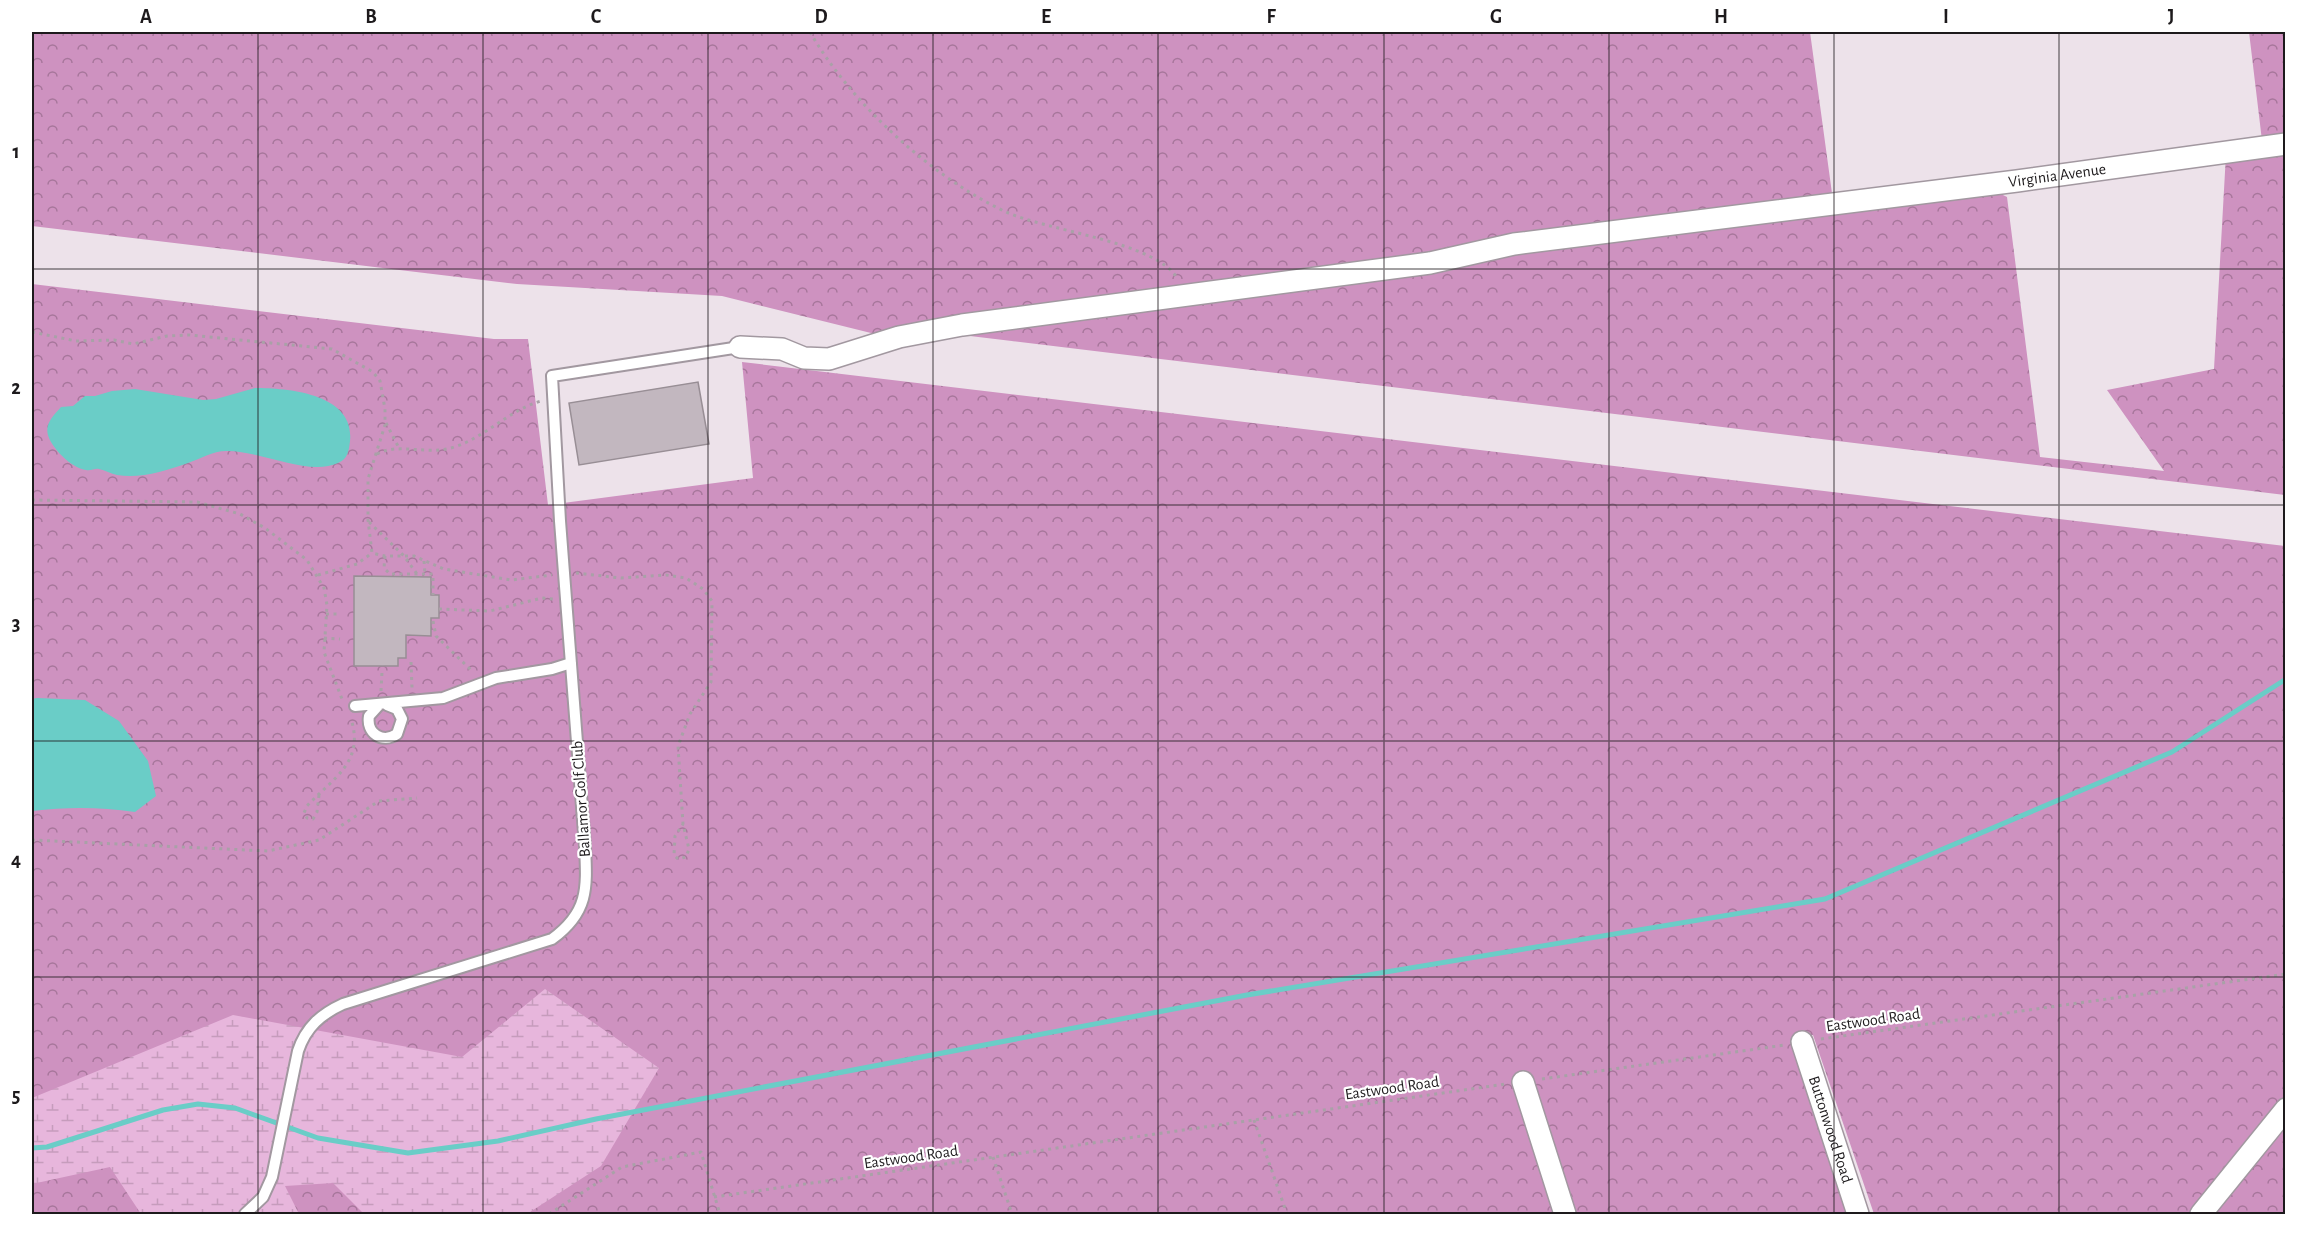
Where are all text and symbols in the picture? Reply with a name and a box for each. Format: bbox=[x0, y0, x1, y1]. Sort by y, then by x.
text: A bbox=[140, 7, 152, 27]
text: B bbox=[365, 7, 377, 27]
text: C bbox=[591, 7, 602, 27]
text: D bbox=[814, 7, 828, 27]
text: E bbox=[1041, 7, 1051, 27]
text: F bbox=[1266, 7, 1276, 27]
text: G bbox=[1490, 7, 1502, 27]
text: H bbox=[1714, 7, 1728, 27]
text: I bbox=[1943, 7, 1949, 27]
text: J bbox=[2168, 7, 2174, 27]
text: 1 bbox=[12, 142, 20, 162]
street label: Virginia Avenue bbox=[2007, 161, 2107, 190]
text: 2 bbox=[11, 378, 21, 398]
text: 3 bbox=[12, 614, 20, 634]
street label: Ballamor Golf Club bbox=[569, 740, 593, 858]
text: 4 bbox=[11, 850, 21, 870]
street label: Eastwood Road bbox=[1825, 1005, 1921, 1035]
street label: Eastwood Road bbox=[1344, 1073, 1440, 1103]
street label: Buttonwood Road bbox=[1806, 1074, 1855, 1185]
text: 5 bbox=[12, 1086, 20, 1106]
street label: Eastwood Road bbox=[863, 1142, 959, 1172]

